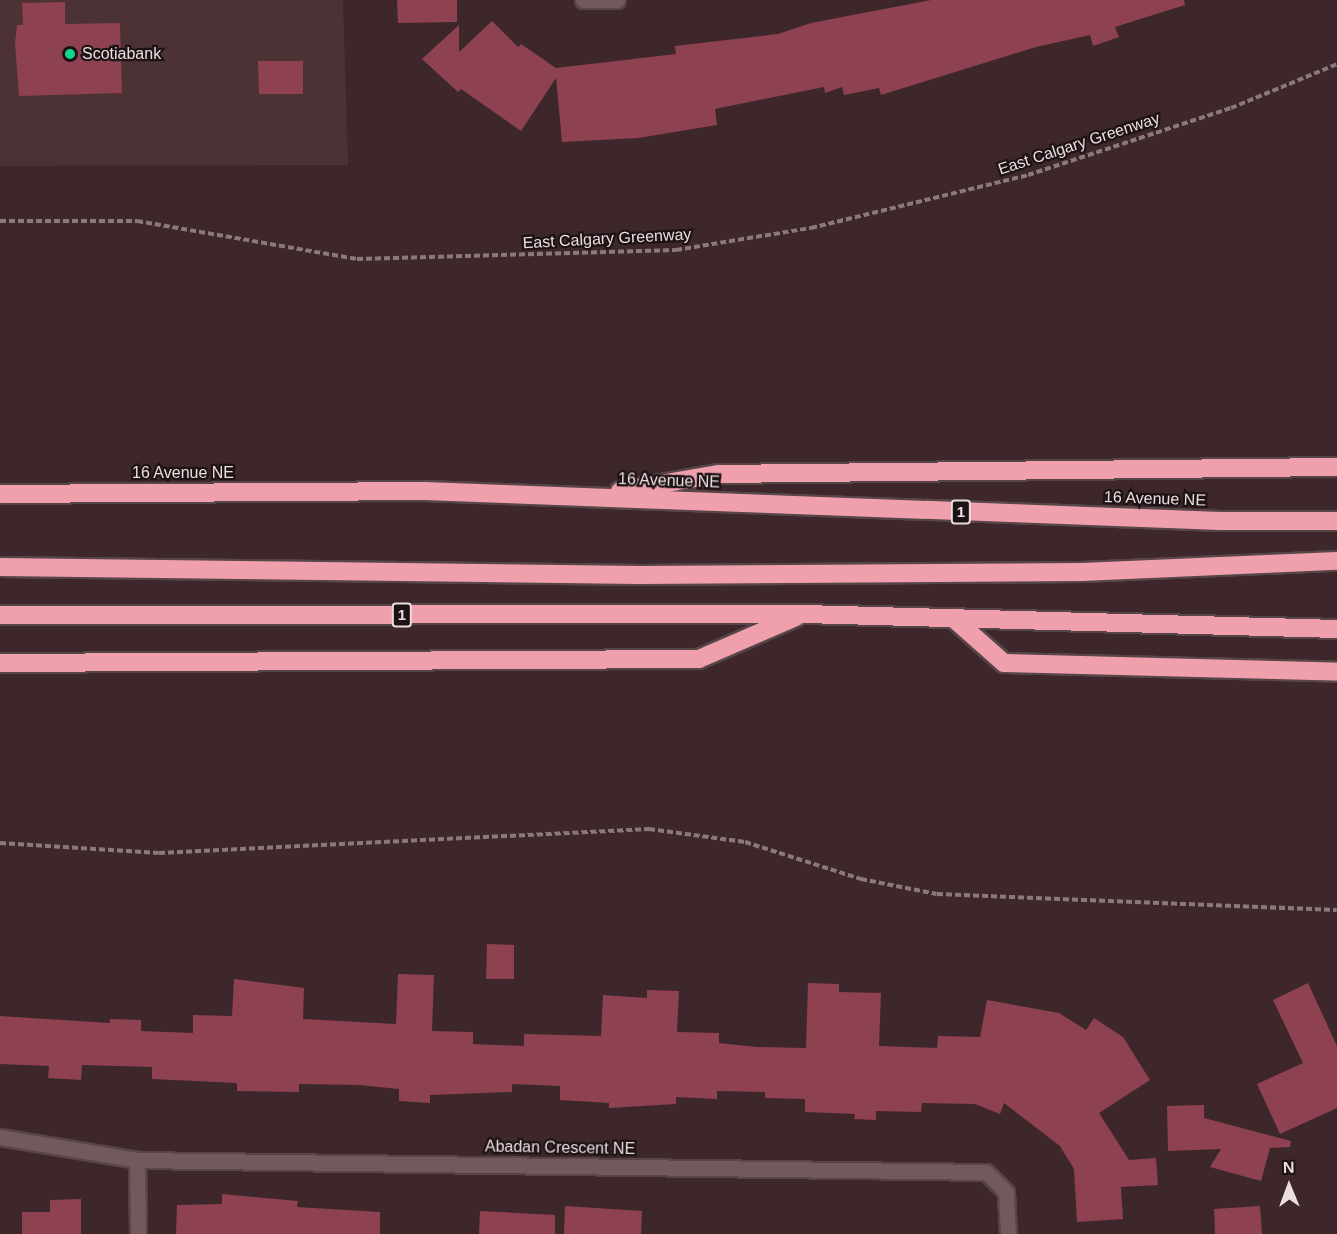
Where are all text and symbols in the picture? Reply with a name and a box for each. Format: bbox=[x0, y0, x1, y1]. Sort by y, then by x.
place label: Scotiabank bbox=[82, 44, 161, 64]
marker: Scotiabank bbox=[63, 47, 77, 61]
street label: East Calgary Greenway bbox=[996, 109, 1162, 179]
street label: East Calgary Greenway bbox=[522, 225, 692, 253]
street label: 16 Avenue NE bbox=[132, 463, 234, 483]
street label: 16 Avenue NE bbox=[617, 470, 721, 492]
street label: 16 Avenue NE bbox=[1103, 488, 1207, 510]
road number: 1 bbox=[950, 500, 972, 524]
road number: 1 bbox=[392, 603, 412, 627]
street label: Abadan Crescent NE bbox=[485, 1137, 635, 1159]
north arrow bbox=[1259, 1156, 1319, 1216]
text: N bbox=[1283, 1159, 1295, 1176]

